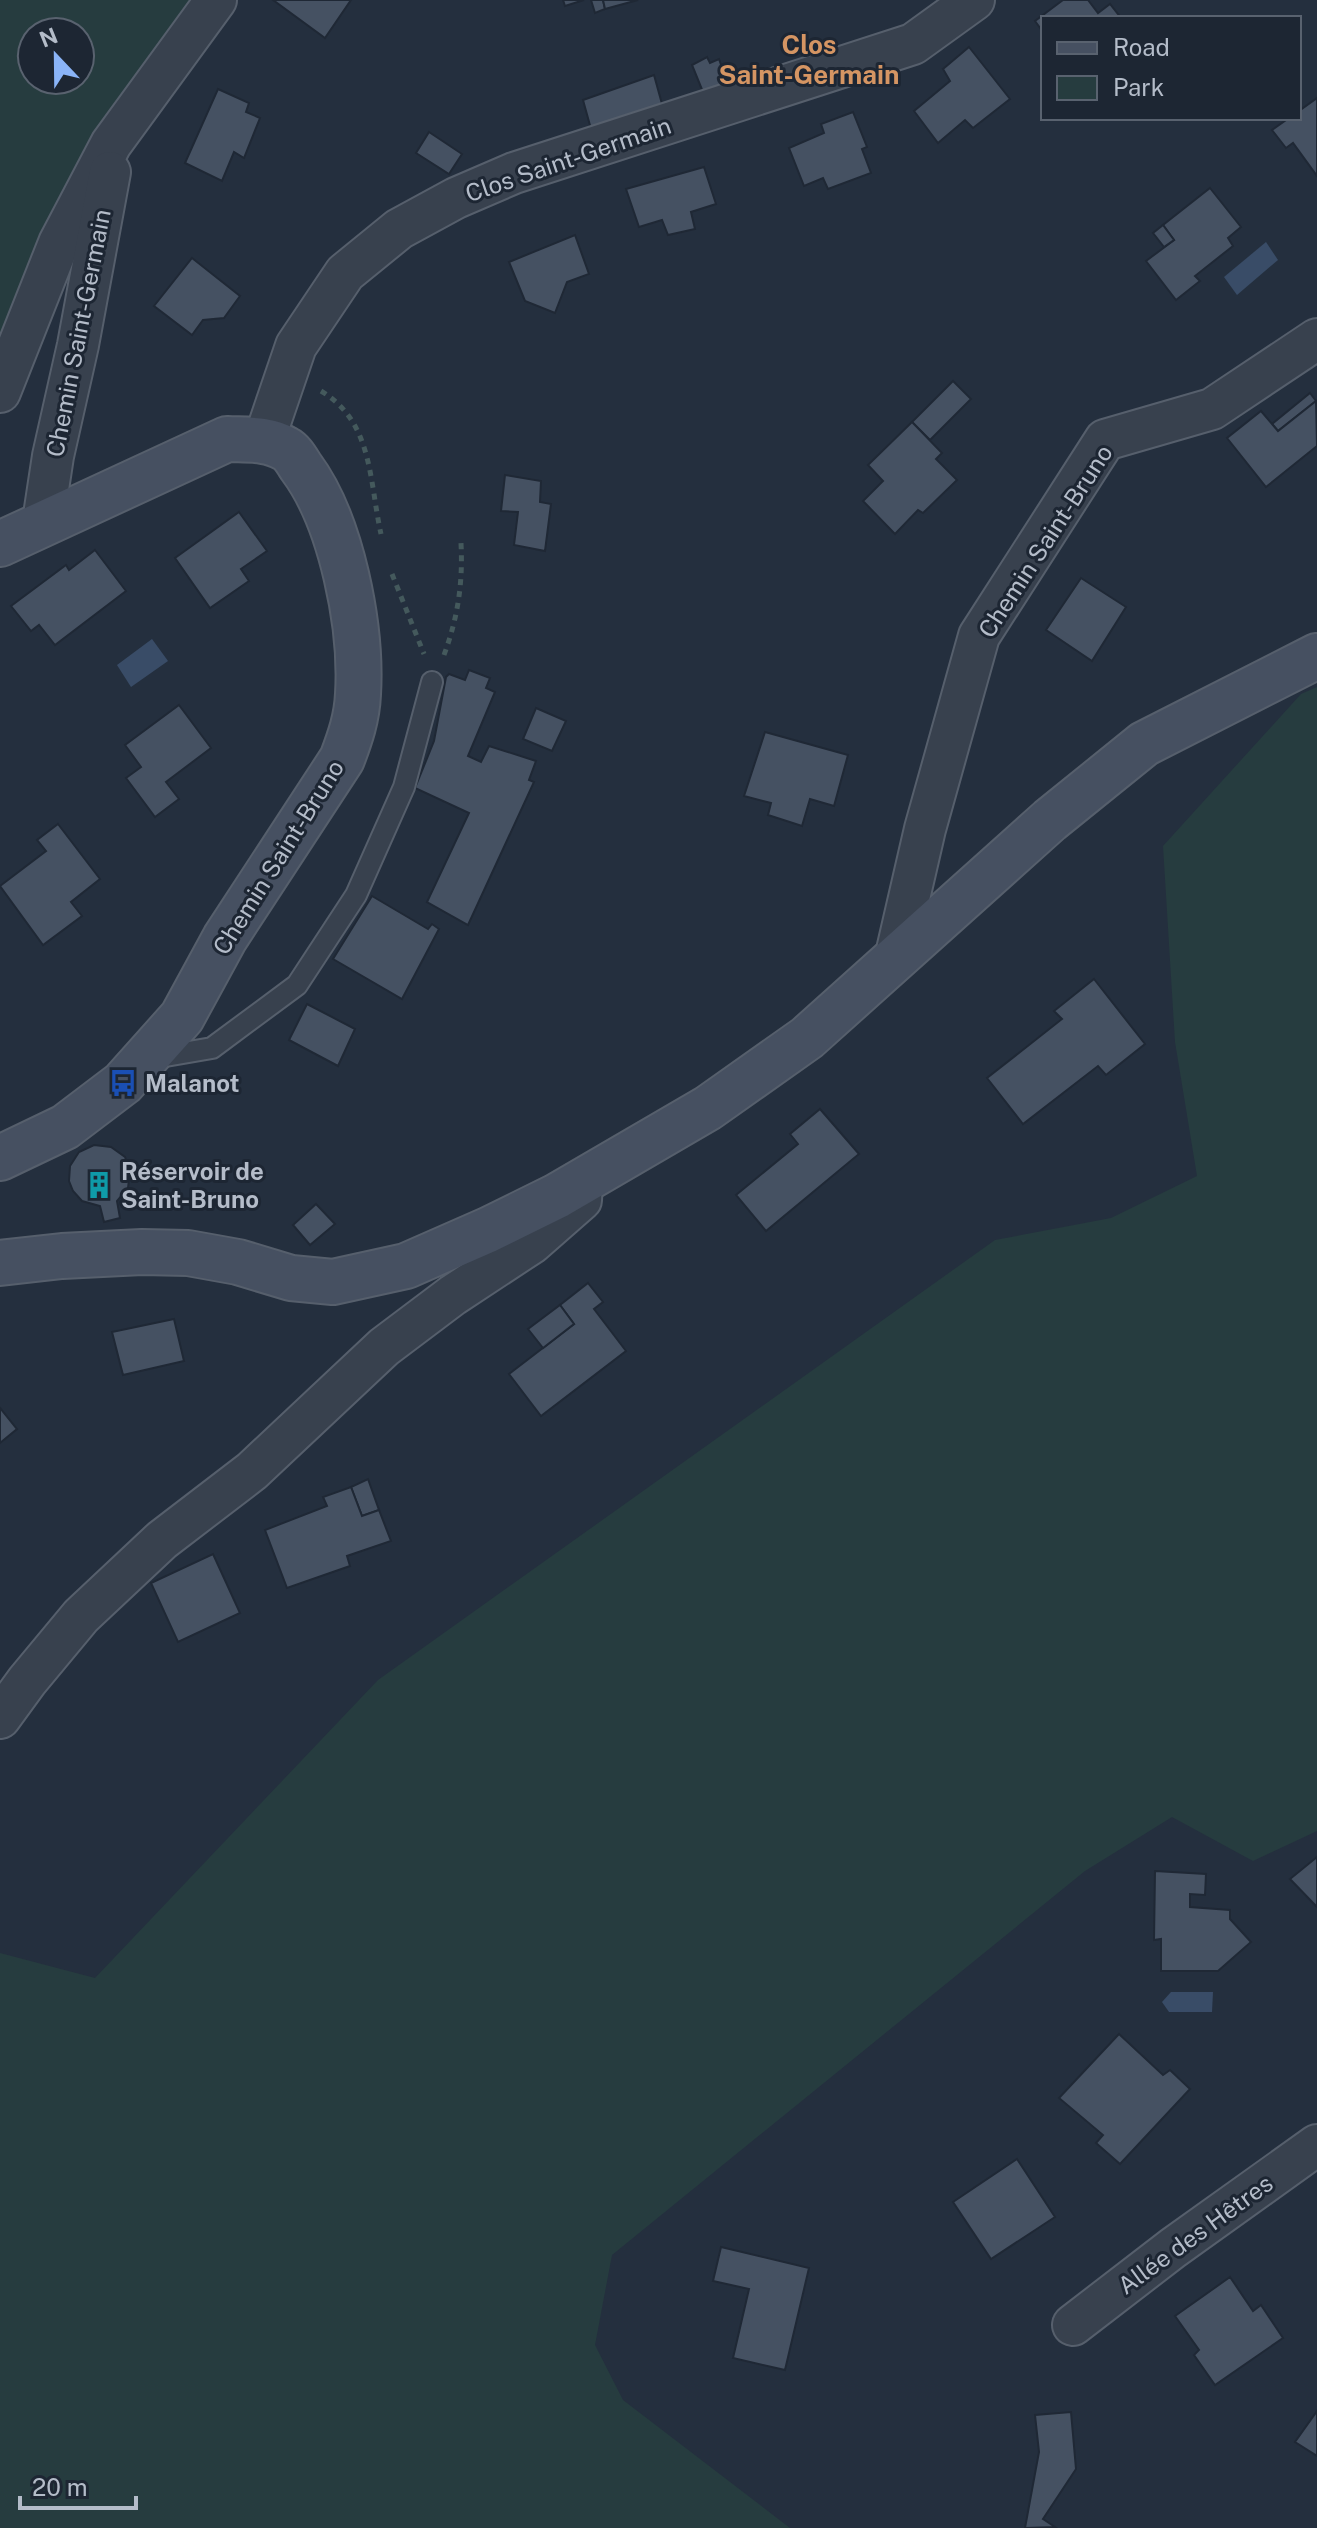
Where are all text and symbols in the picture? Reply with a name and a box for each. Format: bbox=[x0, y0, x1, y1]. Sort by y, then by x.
north arrow bbox=[16, 16, 96, 96]
legend bbox=[1041, 16, 1301, 120]
text: N bbox=[36, 22, 61, 53]
district label: Clos Saint-Germain bbox=[719, 29, 899, 90]
text: Road bbox=[1113, 33, 1170, 61]
text: Park bbox=[1113, 73, 1164, 101]
street label: Clos Saint-Germain bbox=[462, 111, 674, 207]
street label: Chemin Saint-Germain bbox=[40, 207, 116, 459]
street label: Chemin Saint-Bruno bbox=[972, 439, 1118, 643]
street label: Chemin Saint-Bruno bbox=[207, 755, 349, 959]
bus stop icon: Malanot bbox=[108, 1068, 138, 1098]
place label: Malanot bbox=[145, 1069, 240, 1097]
place label: Réservoir de Saint-Bruno bbox=[121, 1157, 264, 1213]
building icon: Réservoir de Saint-Bruno bbox=[84, 1170, 114, 1200]
street label: Allée des Hêtres bbox=[1112, 2168, 1278, 2300]
scale bar bbox=[20, 2460, 136, 2510]
text: 20 m bbox=[32, 2473, 88, 2501]

